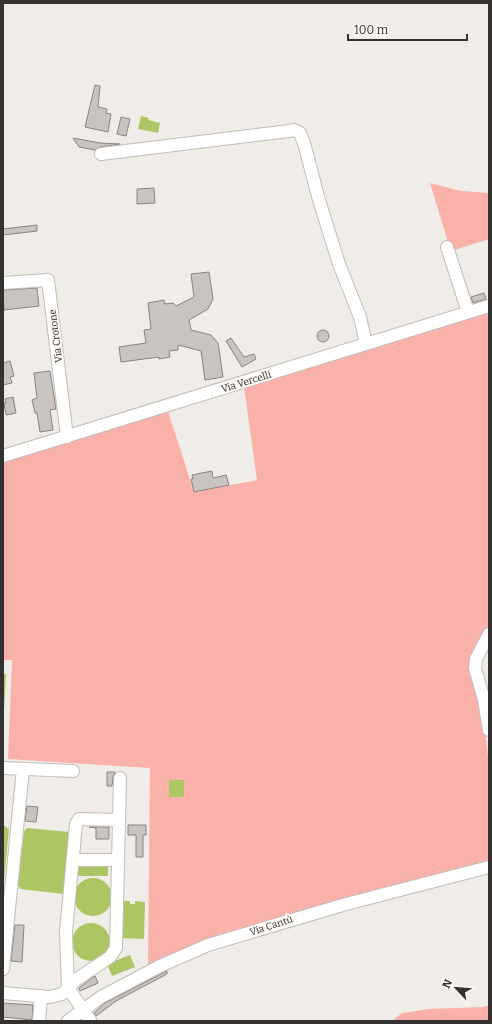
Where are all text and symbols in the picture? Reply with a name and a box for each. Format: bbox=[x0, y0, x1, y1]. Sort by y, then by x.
scale bar bbox=[348, 16, 467, 42]
text: 100 m bbox=[354, 23, 389, 37]
street label: Via Crotone bbox=[47, 308, 65, 363]
street label: Via Vercelli bbox=[220, 369, 273, 395]
street label: Via Cantù bbox=[248, 912, 294, 939]
north arrow bbox=[436, 968, 476, 1008]
text: N bbox=[440, 977, 455, 991]

